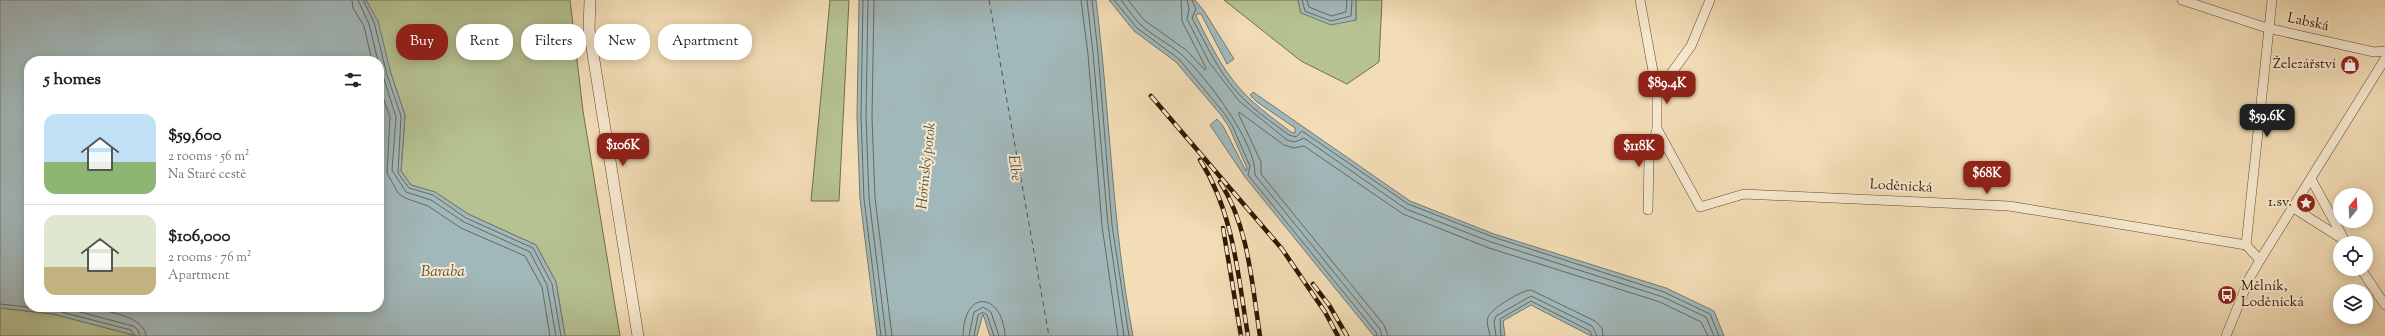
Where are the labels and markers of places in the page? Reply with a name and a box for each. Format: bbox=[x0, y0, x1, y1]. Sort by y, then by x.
shop icon: Železářství bbox=[2339, 54, 2361, 76]
place label: Železářství bbox=[2273, 55, 2336, 75]
pin: $89.4K bbox=[1634, 71, 1700, 105]
pin: $59.6K bbox=[2234, 104, 2300, 138]
pin: $106K bbox=[595, 133, 651, 167]
pin: $118K bbox=[1611, 134, 1667, 168]
pin: $68K bbox=[1963, 161, 2011, 195]
place icon: 1.sv. bbox=[2295, 192, 2317, 214]
place label: 1.sv. bbox=[2268, 193, 2292, 213]
place label: Mělník, Loděnická bbox=[2241, 277, 2304, 313]
bus stop icon: Mělník, Loděnická bbox=[2216, 284, 2238, 306]

